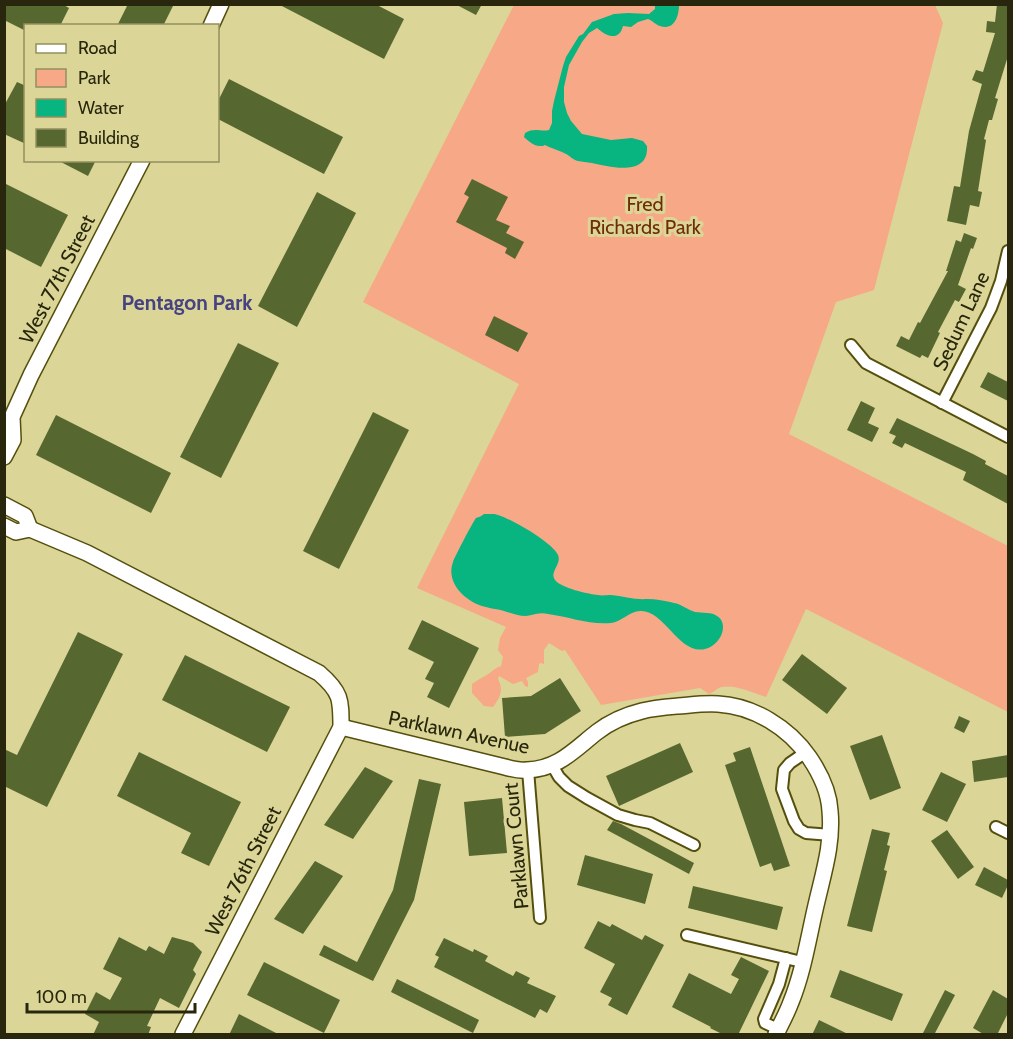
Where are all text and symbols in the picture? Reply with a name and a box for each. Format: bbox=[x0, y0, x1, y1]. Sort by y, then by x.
legend bbox=[24, 24, 219, 162]
text: Road bbox=[78, 37, 117, 59]
text: Park bbox=[78, 67, 111, 89]
text: Water bbox=[78, 97, 124, 119]
text: Building bbox=[78, 127, 140, 149]
park label: Fred Richards Park bbox=[589, 192, 701, 239]
street label: West 77th Street bbox=[14, 210, 100, 347]
street label: Sedum Lane bbox=[928, 268, 994, 374]
district label: Pentagon Park bbox=[122, 290, 253, 315]
street label: Parklawn Avenue bbox=[386, 705, 532, 759]
street label: Parklawn Court bbox=[498, 782, 533, 910]
street label: West 76th Street bbox=[200, 802, 286, 940]
scale bar bbox=[27, 976, 195, 1014]
text: 100 m bbox=[36, 986, 87, 1008]

